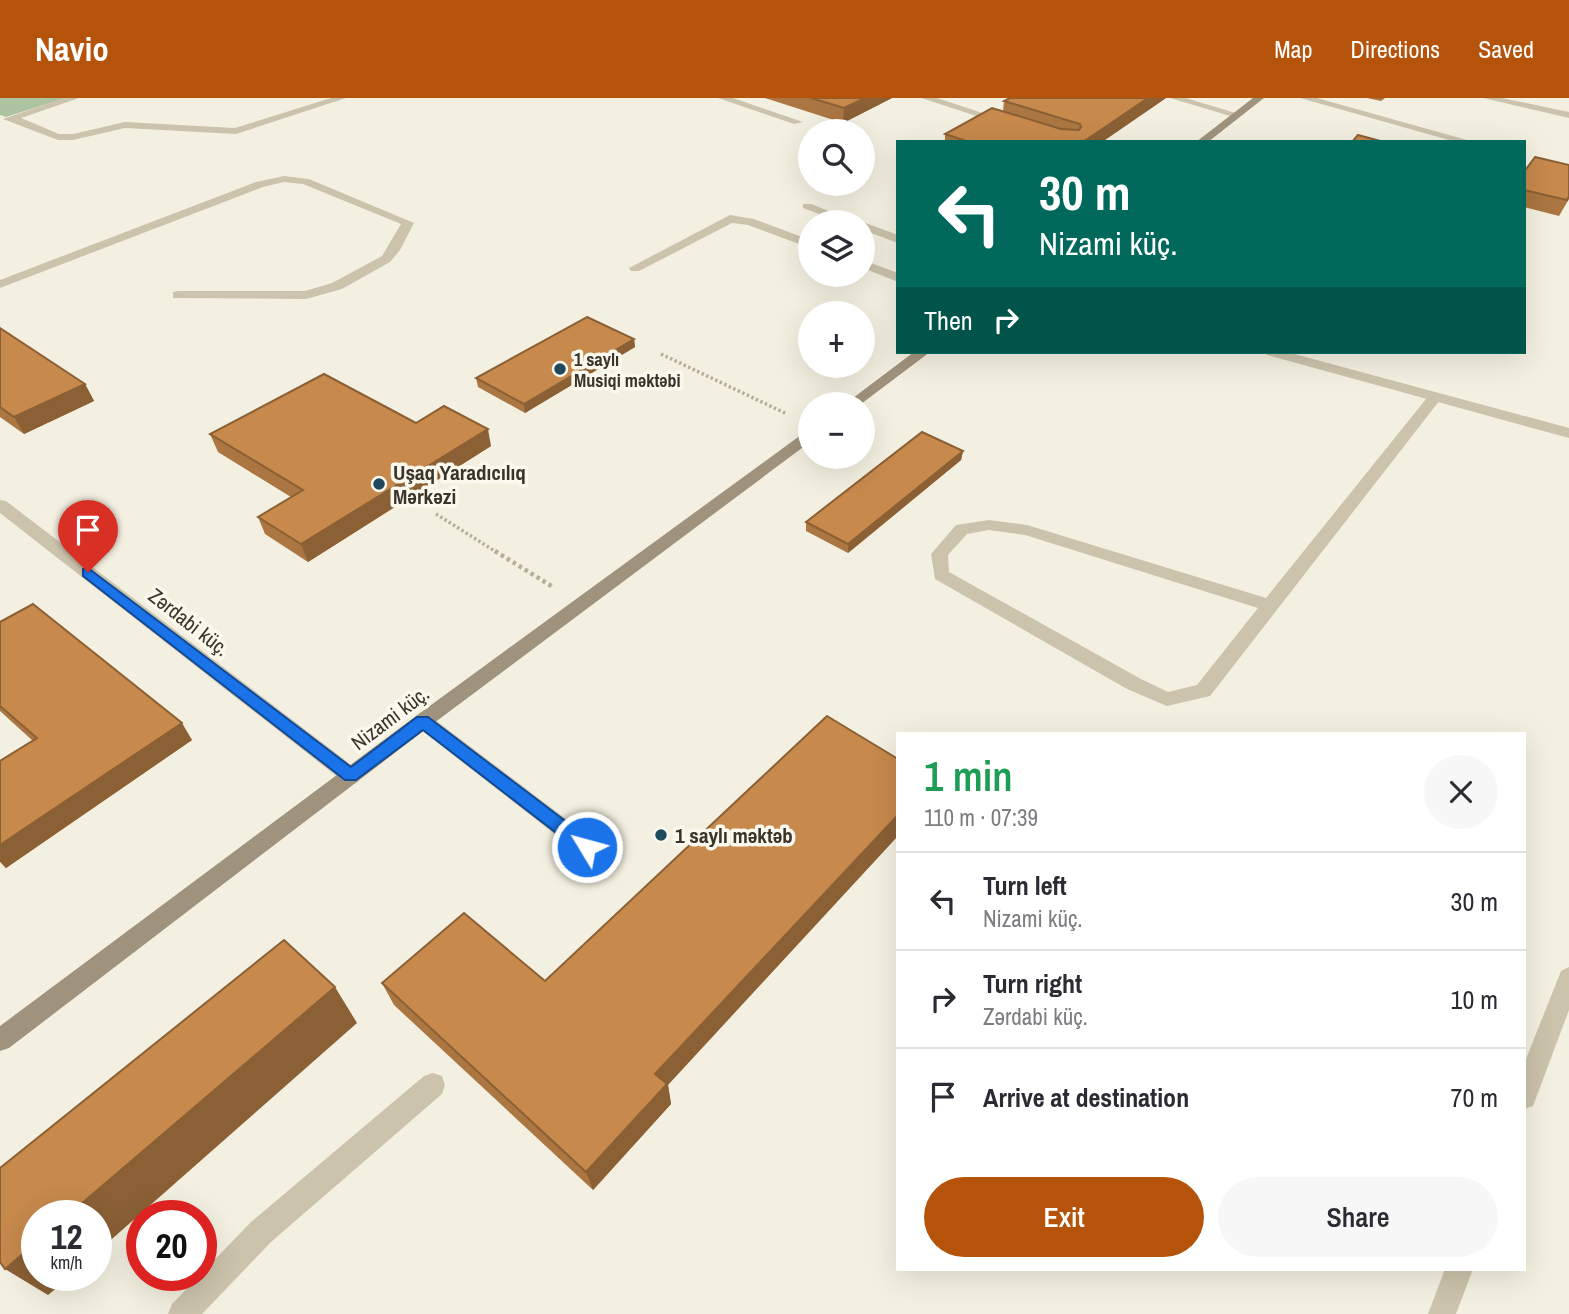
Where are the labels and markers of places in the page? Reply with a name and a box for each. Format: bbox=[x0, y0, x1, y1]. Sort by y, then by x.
place label: 1 saylı Musiqi məktəbi bbox=[574, 347, 681, 393]
marker: 1 saylı Musiqi məktəbi bbox=[552, 361, 568, 377]
place label: Uşaq Yaradıcılıq Mərkəzi bbox=[393, 458, 526, 511]
marker: Uşaq Yaradıcılıq Mərkəzi bbox=[371, 476, 387, 492]
pin bbox=[58, 500, 118, 572]
place label: 1 saylı məktəb bbox=[675, 821, 793, 850]
marker: 1 saylı məktəb bbox=[653, 827, 669, 843]

